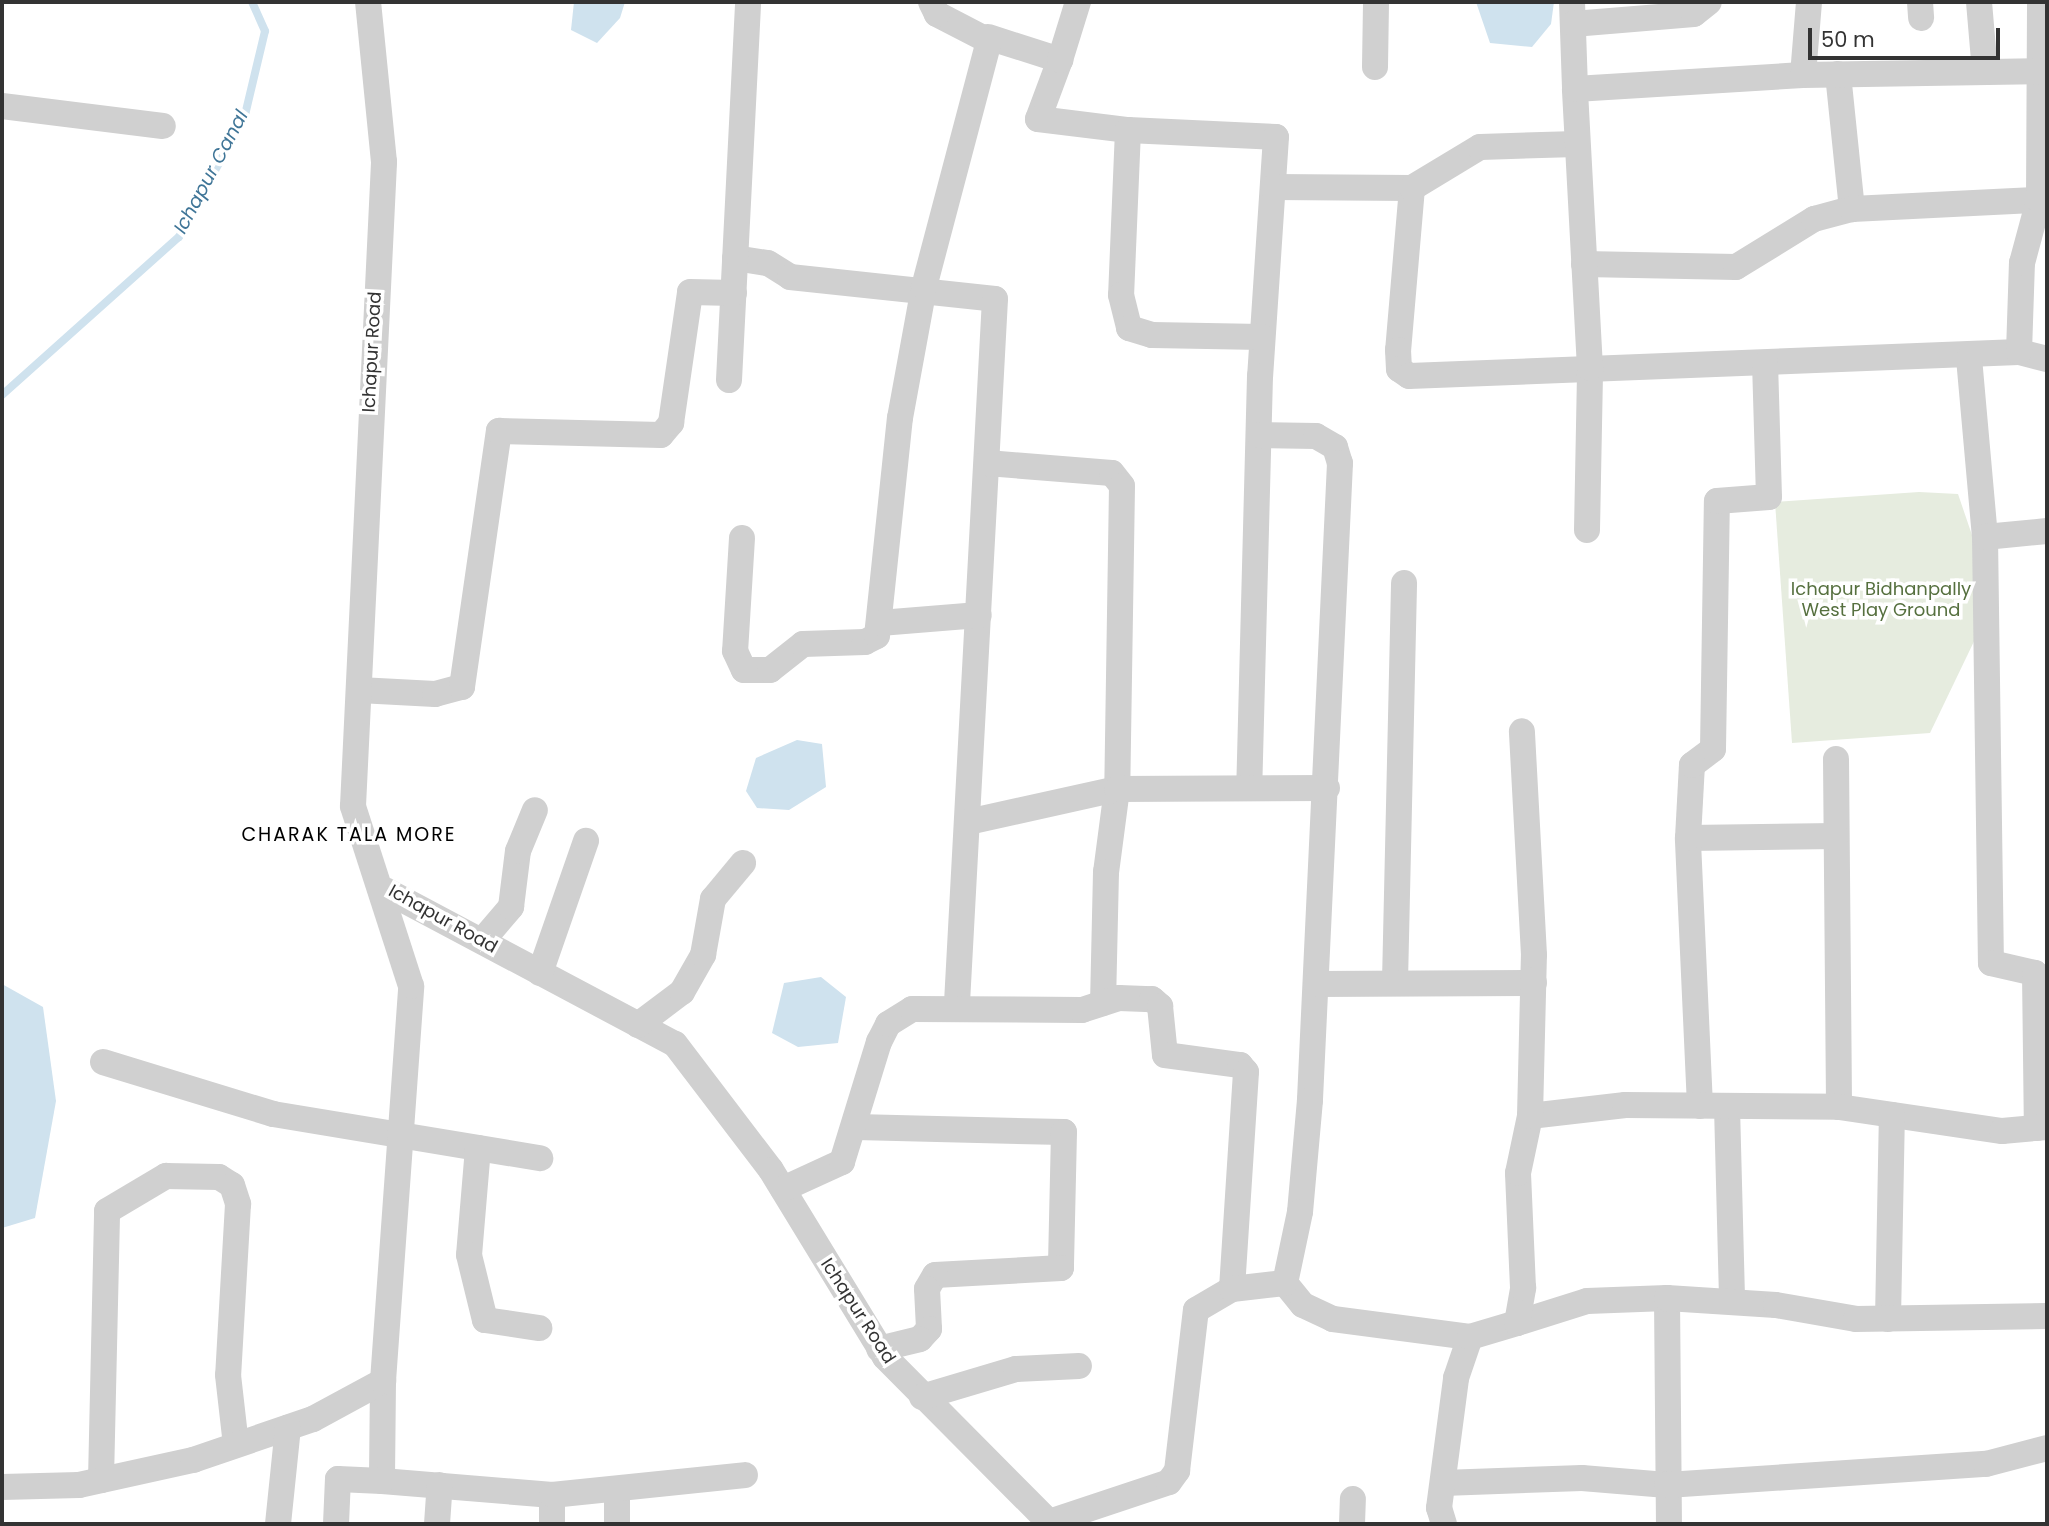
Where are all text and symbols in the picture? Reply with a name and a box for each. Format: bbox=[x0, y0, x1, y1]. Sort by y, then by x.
scale bar bbox=[1811, 14, 2004, 58]
text: 50 m bbox=[1821, 25, 1875, 54]
water label: Ichapur Canal bbox=[169, 107, 253, 237]
street label: Ichapur Road bbox=[358, 291, 386, 413]
park label: Ichapur Bidhanpally West Play Ground bbox=[1791, 579, 1971, 622]
district label: CHARAK TALA MORE bbox=[243, 824, 455, 846]
street label: Ichapur Road bbox=[385, 880, 501, 958]
street label: Ichapur Road bbox=[816, 1254, 900, 1368]

